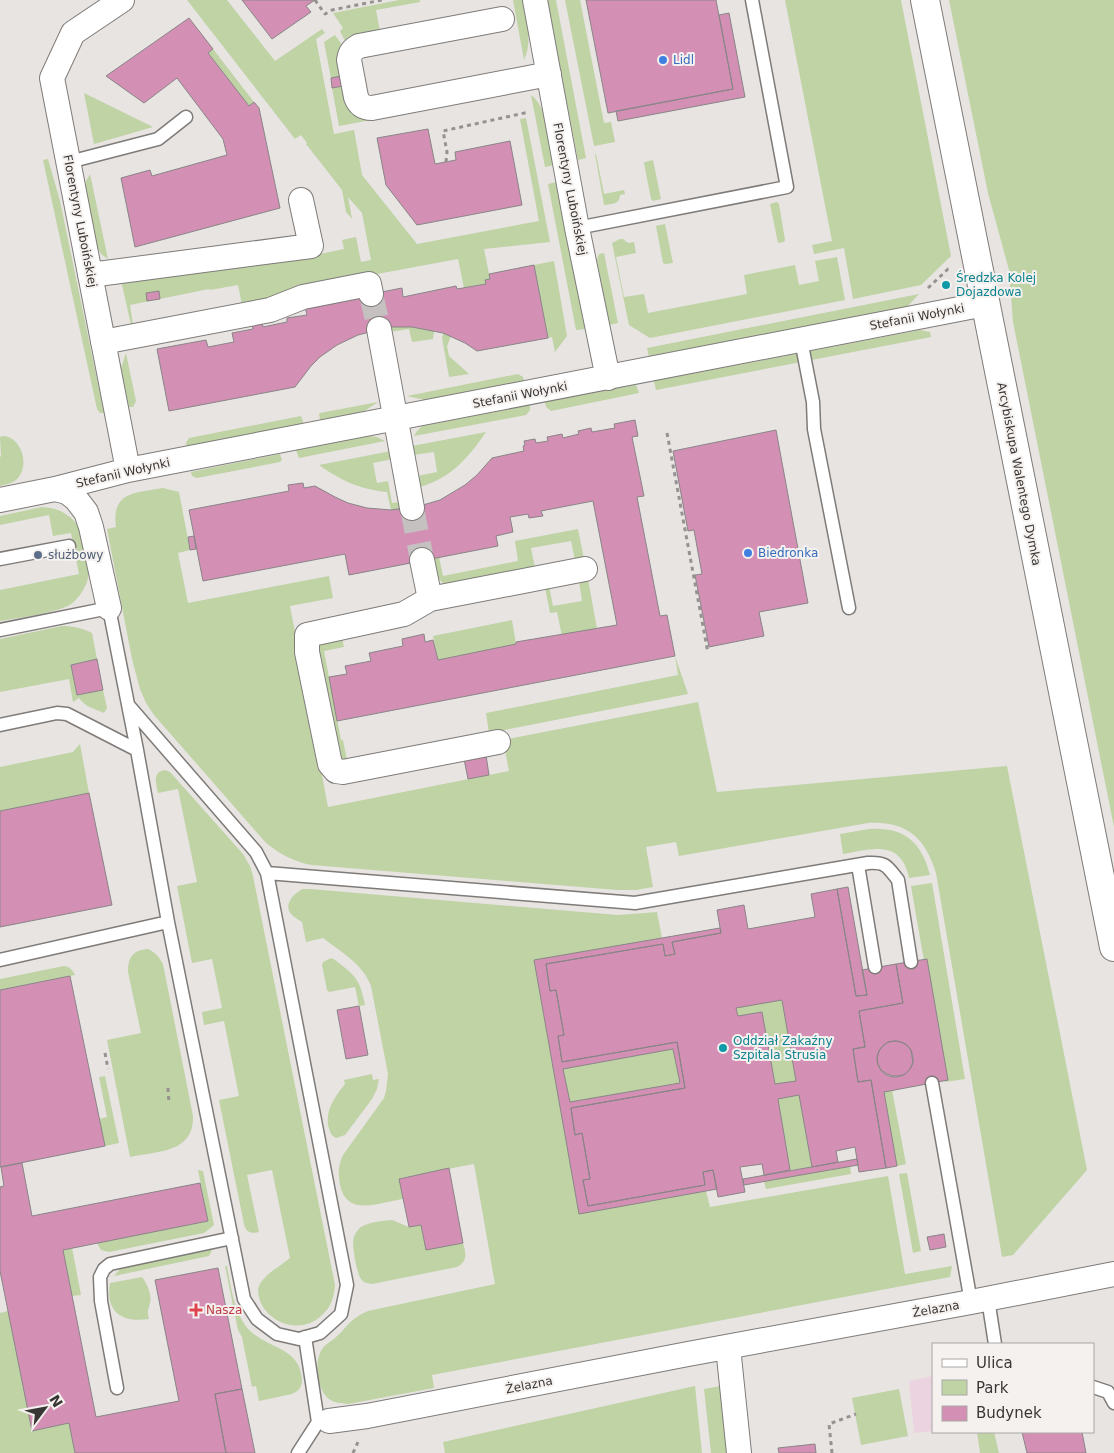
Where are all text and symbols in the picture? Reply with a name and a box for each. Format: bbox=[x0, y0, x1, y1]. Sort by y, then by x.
place label: Lidl bbox=[673, 53, 694, 67]
marker: Lidl bbox=[657, 54, 669, 66]
street label: Florentyny Luboińskiej bbox=[550, 122, 590, 256]
street label: Florentyny Luboińskiej bbox=[60, 154, 100, 288]
place label: Średzka Kolej Dojazdowa bbox=[956, 270, 1036, 299]
marker: Średzka Kolej Dojazdowa bbox=[940, 279, 952, 291]
street label: Stefanii Wołynki bbox=[868, 301, 966, 333]
street label: Stefanii Wołynki bbox=[471, 379, 569, 411]
street label: Arcybiskupa Walentego Dymka bbox=[994, 381, 1044, 567]
street label: Stefanii Wołynki bbox=[75, 455, 171, 491]
place label: Biedronka bbox=[758, 546, 818, 560]
marker: Biedronka bbox=[742, 547, 754, 559]
place label: służbowy bbox=[48, 548, 103, 562]
marker: służbowy bbox=[32, 549, 44, 561]
place label: Oddział Zakaźny Szpitala Strusia bbox=[733, 1034, 833, 1062]
marker: Oddział Zakaźny Szpitala Strusia bbox=[717, 1042, 729, 1054]
street label: Żelazna bbox=[911, 1297, 961, 1320]
place label: Nasza bbox=[206, 1303, 242, 1317]
marker: Nasza bbox=[190, 1304, 202, 1316]
legend bbox=[932, 1343, 1094, 1433]
text: Ulica bbox=[976, 1354, 1013, 1372]
street label: Żelazna bbox=[504, 1373, 554, 1396]
text: Park bbox=[976, 1379, 1009, 1397]
north arrow bbox=[20, 1383, 70, 1433]
text: N bbox=[46, 1392, 66, 1410]
text: Budynek bbox=[976, 1404, 1042, 1422]

